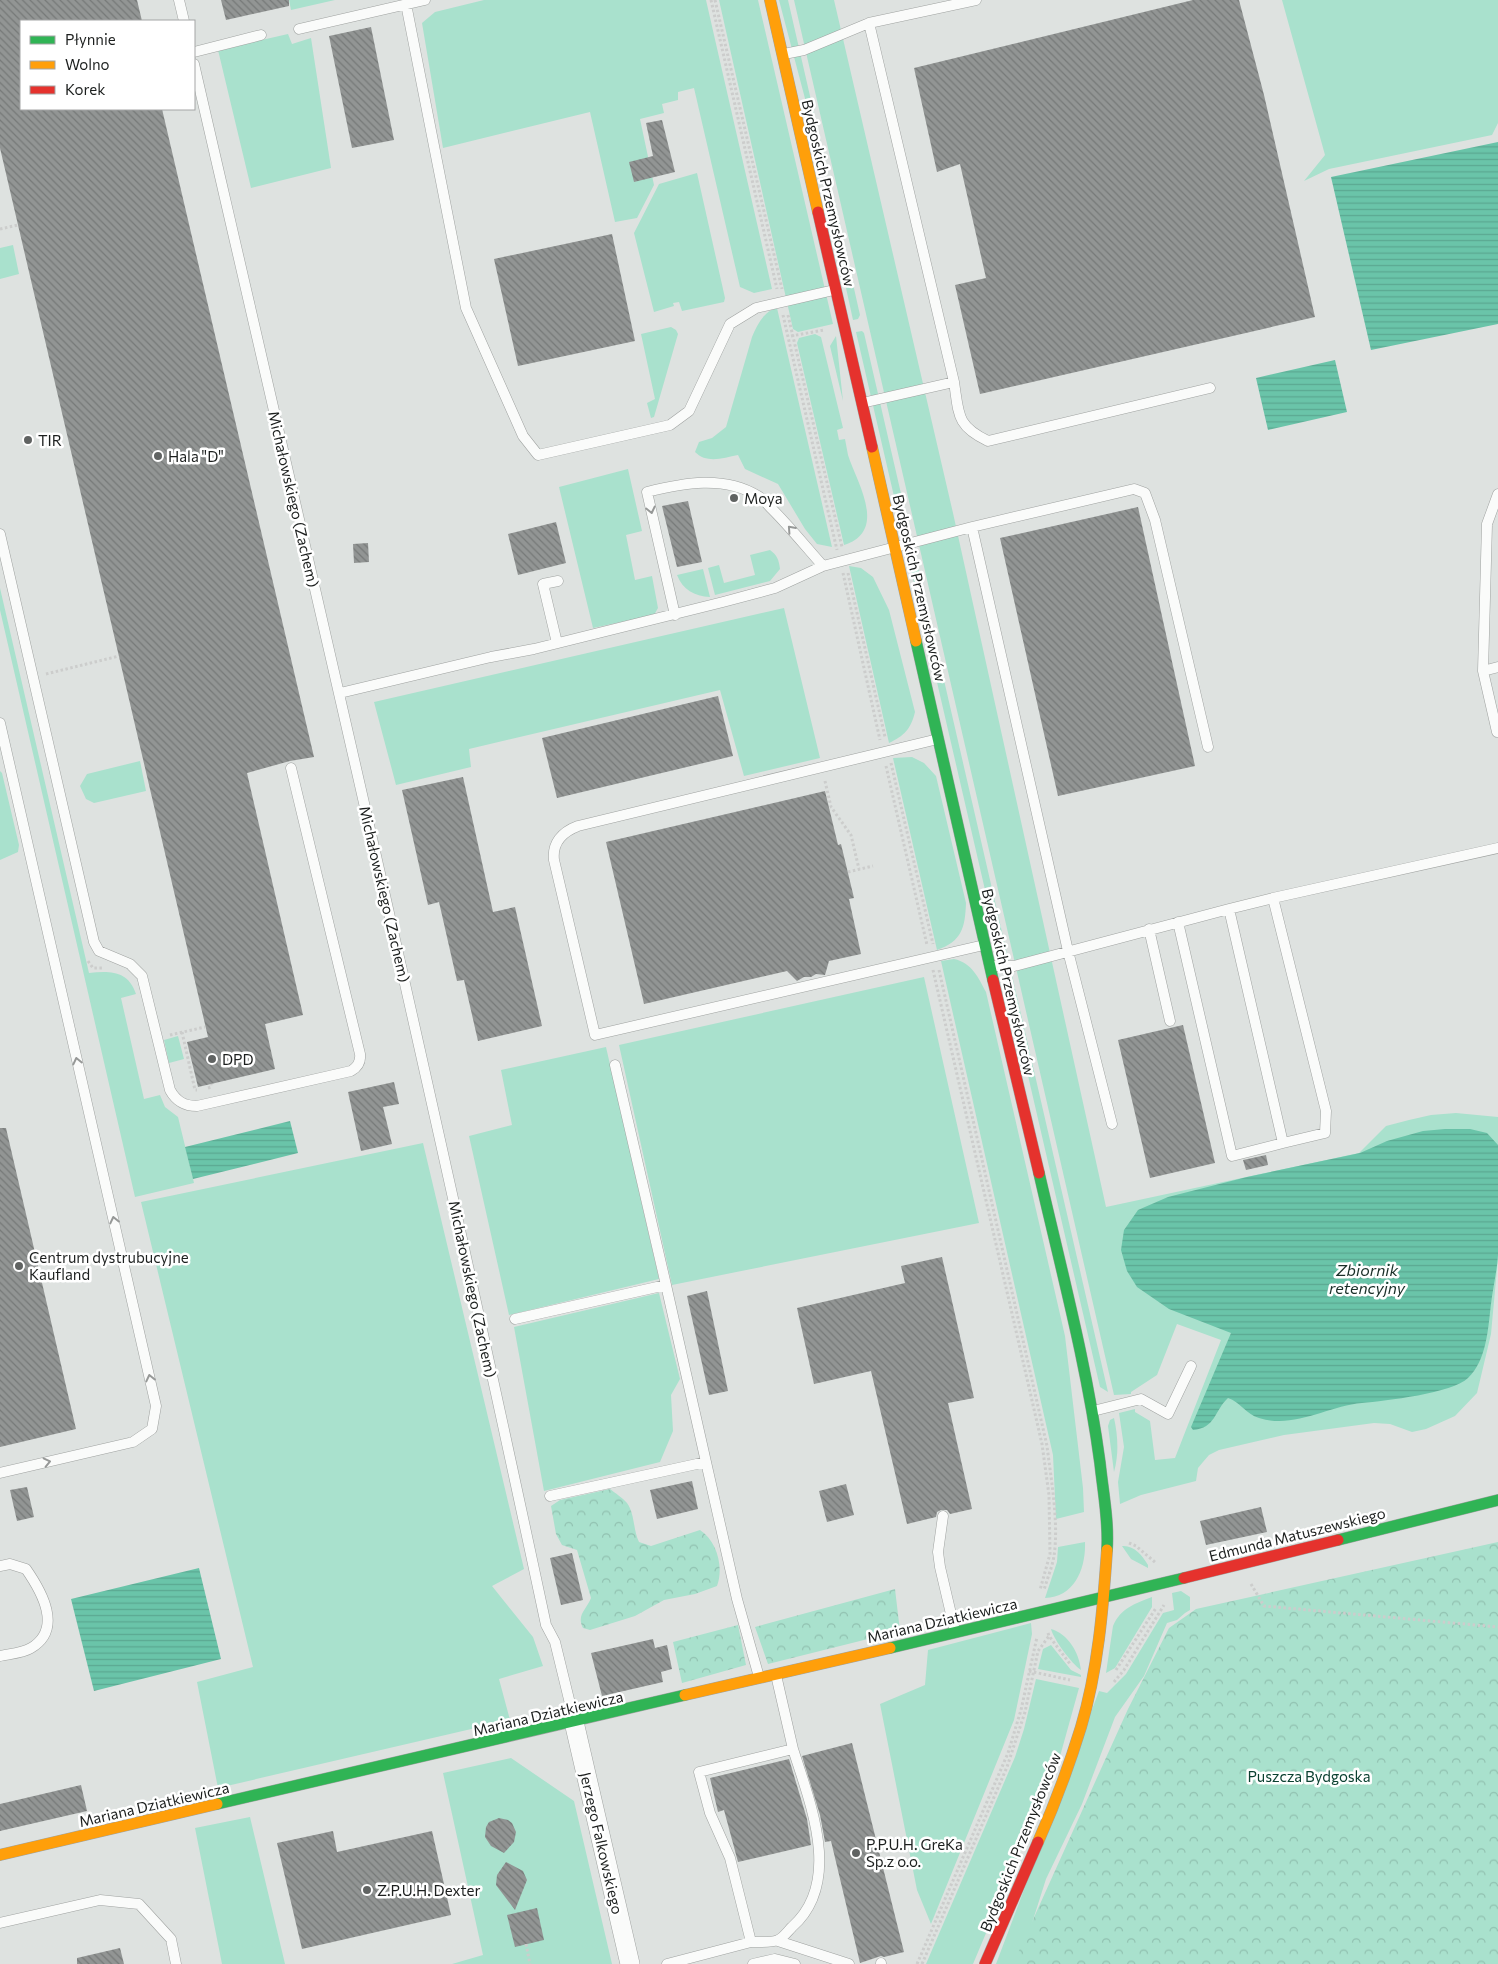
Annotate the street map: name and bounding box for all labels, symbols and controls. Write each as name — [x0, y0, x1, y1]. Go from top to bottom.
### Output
legend — [20, 20, 195, 110]
text: Płynnie — [65, 30, 116, 48]
text: Wolno — [65, 55, 110, 73]
text: Korek — [65, 80, 105, 98]
street label: Bydgoskich Przemysłowców — [799, 98, 859, 288]
street label: Michałowskiego (Zachem) — [265, 409, 323, 589]
place label: TIR — [38, 431, 62, 449]
marker: TIR — [22, 434, 34, 446]
place label: Hala "D" — [168, 447, 224, 465]
marker: Hala "D" — [152, 450, 164, 462]
place label: Moya — [744, 489, 782, 507]
marker: Moya — [728, 492, 740, 504]
street label: Bydgoskich Przemysłowców — [890, 493, 950, 683]
one-way arrow — [645, 505, 656, 514]
one-way arrow — [788, 526, 797, 535]
street label: Michałowskiego (Zachem) — [356, 804, 414, 984]
street label: Bydgoskich Przemysłowców — [979, 887, 1039, 1077]
place label: DPD — [222, 1050, 254, 1068]
marker: DPD — [206, 1053, 218, 1065]
one-way arrow — [72, 1057, 83, 1066]
street label: Michałowskiego (Zachem) — [445, 1199, 501, 1379]
one-way arrow — [109, 1215, 120, 1224]
place label: Centrum dystrubucyjne Kaufland — [29, 1248, 189, 1283]
marker: Centrum dystrubucyjne Kaufland — [13, 1260, 25, 1272]
water label: Zbiornik retencyjny — [1329, 1260, 1406, 1297]
one-way arrow — [145, 1374, 156, 1382]
one-way arrow — [43, 1457, 52, 1468]
street label: Edmunda Matuszewskiego — [1207, 1503, 1387, 1565]
street label: Mariana Dziatkiewicza — [865, 1594, 1019, 1646]
street label: Mariana Dziatkiewicza — [471, 1687, 625, 1739]
street label: Bydgoskich Przemysłowców — [976, 1750, 1064, 1934]
park label: Puszcza Bydgoska — [1247, 1767, 1371, 1785]
street label: Jerzego Falkowskiego — [577, 1770, 627, 1916]
street label: Mariana Dziatkiewicza — [77, 1778, 231, 1830]
place label: P.P.U.H. GreKa Sp.z o.o. — [866, 1835, 963, 1870]
marker: P.P.U.H. GreKa Sp.z o.o. — [850, 1847, 862, 1859]
place label: Z.P.U.H. Dexter — [377, 1881, 480, 1899]
marker: Z.P.U.H. Dexter — [361, 1884, 373, 1896]

